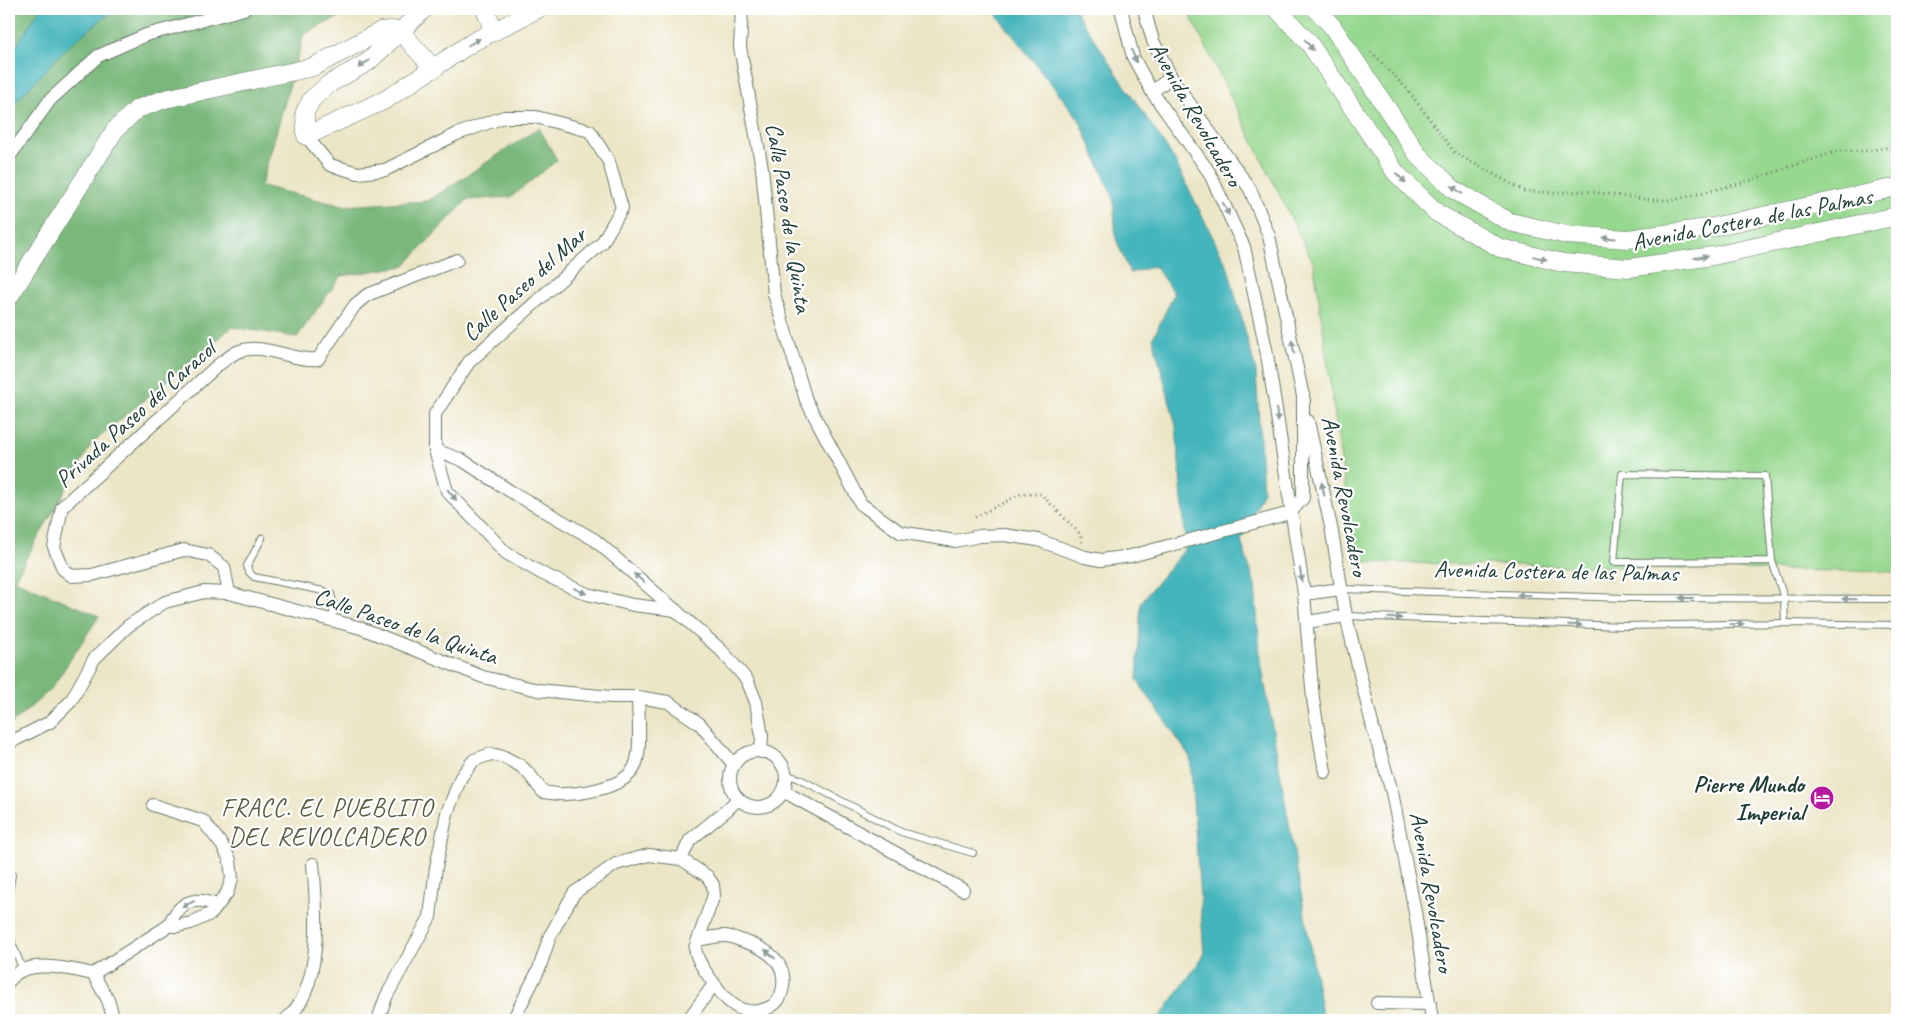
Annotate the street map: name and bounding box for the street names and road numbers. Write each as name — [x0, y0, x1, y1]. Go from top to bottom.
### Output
street label: Avenida Revolcadero — [1142, 36, 1251, 194]
street label: Calle Paseo de la Quinta — [759, 121, 819, 317]
street label: Avenida Costera de las Palmas — [1629, 181, 1876, 257]
street label: Calle Paseo del Mar — [456, 219, 594, 348]
street label: Privada Paseo del Caracol — [49, 331, 224, 494]
street label: Avenida Revolcadero — [1315, 414, 1376, 581]
street label: Avenida Costera de las Palmas — [1434, 554, 1680, 588]
street label: Calle Paseo de la Quinta — [310, 581, 503, 672]
street label: Avenida Revolcadero — [1403, 810, 1461, 977]

